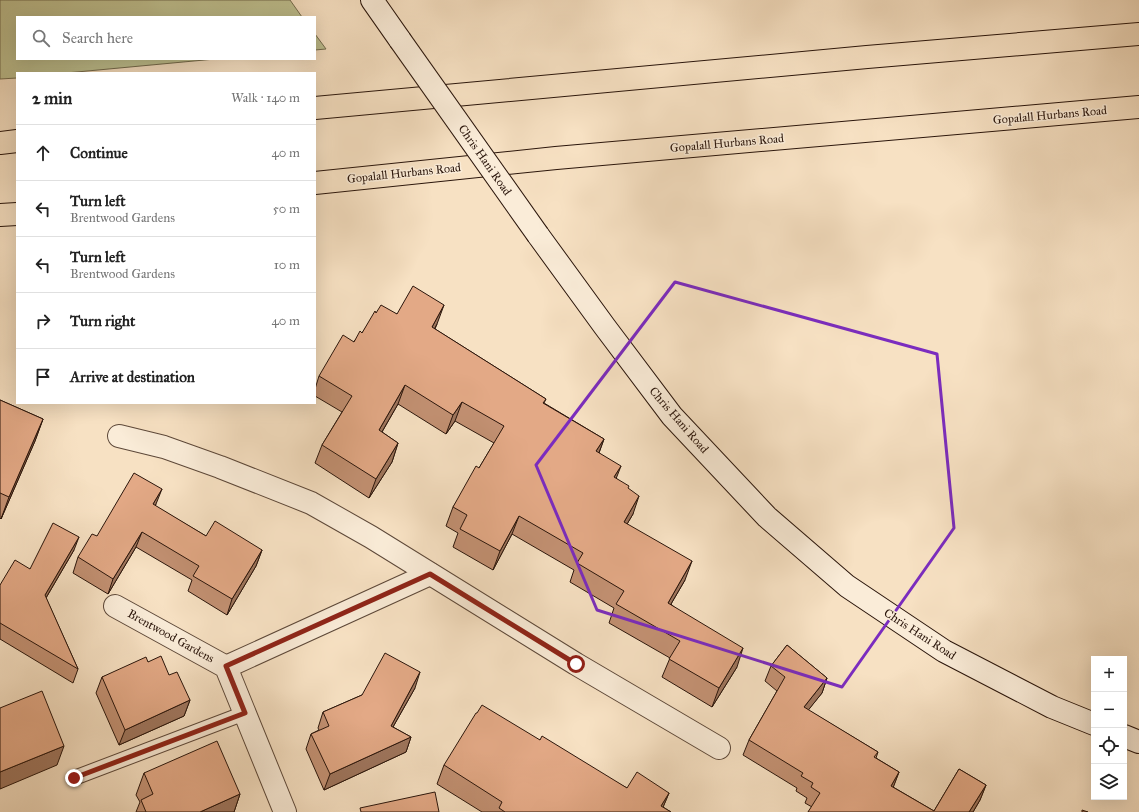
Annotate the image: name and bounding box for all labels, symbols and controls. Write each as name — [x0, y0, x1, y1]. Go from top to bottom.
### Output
search box — [16, 16, 316, 60]
icon: search — [30, 27, 52, 49]
text: Search here — [62, 29, 133, 47]
text: 2 min — [32, 88, 72, 109]
text: Walk · 140 m — [231, 90, 300, 106]
street label: Gopalall Hurbans Road — [992, 103, 1108, 127]
street label: Chris Hani Road — [455, 122, 515, 198]
street label: Gopalall Hurbans Road — [669, 131, 785, 155]
icon: ahead — [32, 142, 54, 164]
text: Continue — [70, 144, 128, 162]
text: 40 m — [271, 145, 300, 161]
street label: Gopalall Hurbans Road — [346, 160, 462, 186]
text: Turn left — [70, 192, 126, 210]
icon: left — [32, 198, 54, 220]
text: 50 m — [273, 201, 300, 217]
text: Brentwood Gardens — [70, 210, 175, 226]
text: Turn left — [70, 248, 126, 266]
icon: left — [32, 254, 54, 276]
text: 10 m — [274, 257, 300, 273]
text: Brentwood Gardens — [70, 266, 175, 282]
icon: right — [32, 310, 54, 332]
text: Turn right — [70, 312, 135, 330]
text: 40 m — [271, 313, 300, 329]
icon: arrive — [32, 366, 54, 388]
text: Arrive at destination — [70, 368, 195, 386]
street label: Chris Hani Road — [646, 384, 712, 456]
street label: Brentwood Gardens — [125, 606, 217, 666]
street label: Chris Hani Road — [881, 606, 959, 662]
route start — [567, 655, 585, 673]
map controls — [1091, 656, 1127, 800]
button: + — [1091, 656, 1127, 692]
button: − — [1091, 692, 1127, 728]
button: locate — [1091, 728, 1127, 764]
button: layers — [1091, 764, 1127, 800]
route end — [65, 769, 83, 787]

